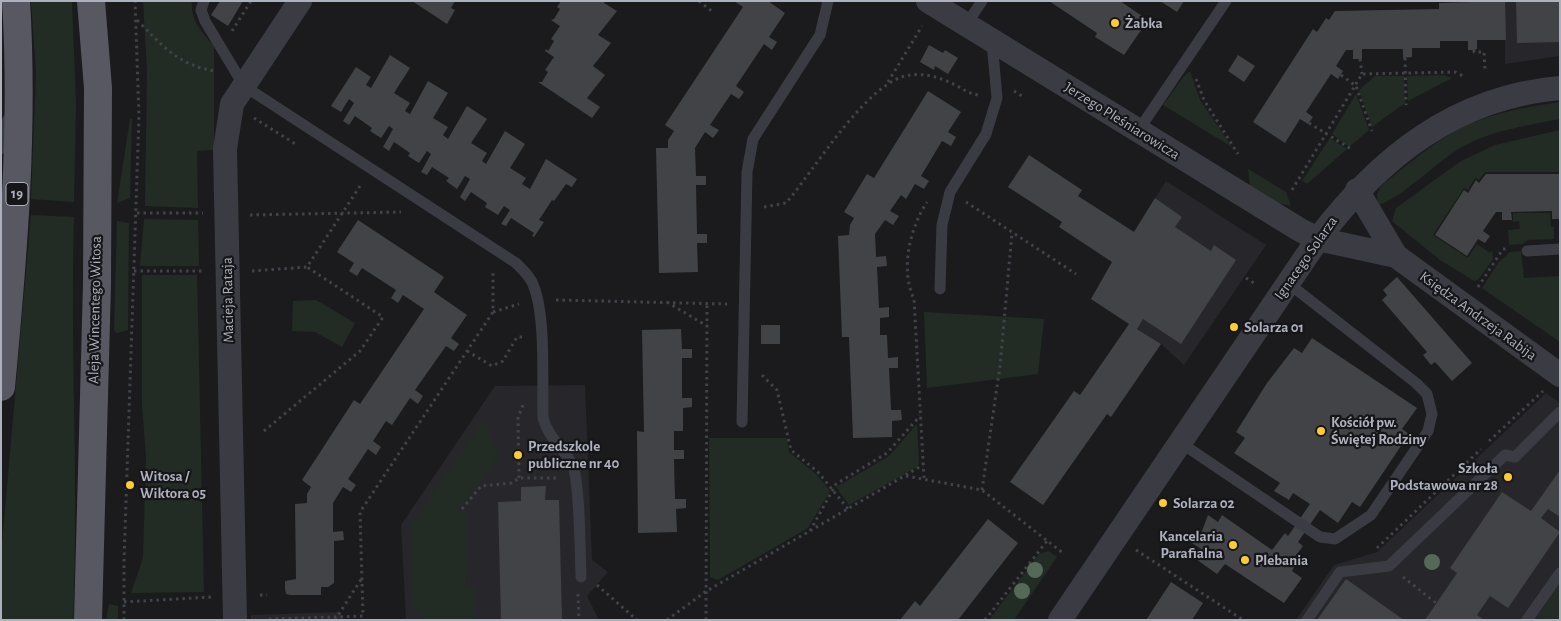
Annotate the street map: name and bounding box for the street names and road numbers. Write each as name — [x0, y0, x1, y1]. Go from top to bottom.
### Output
street label: Jerzego Pleśniarowicza — [1061, 78, 1183, 164]
road number: 19 — [6, 182, 28, 205]
street label: Ignacego Solarza — [1271, 213, 1341, 303]
street label: Aleja Wincentego Witosa — [85, 236, 105, 384]
street label: Macieja Rataja — [218, 257, 238, 343]
street label: Księdza Andrzeja Rabija — [1416, 268, 1540, 364]

